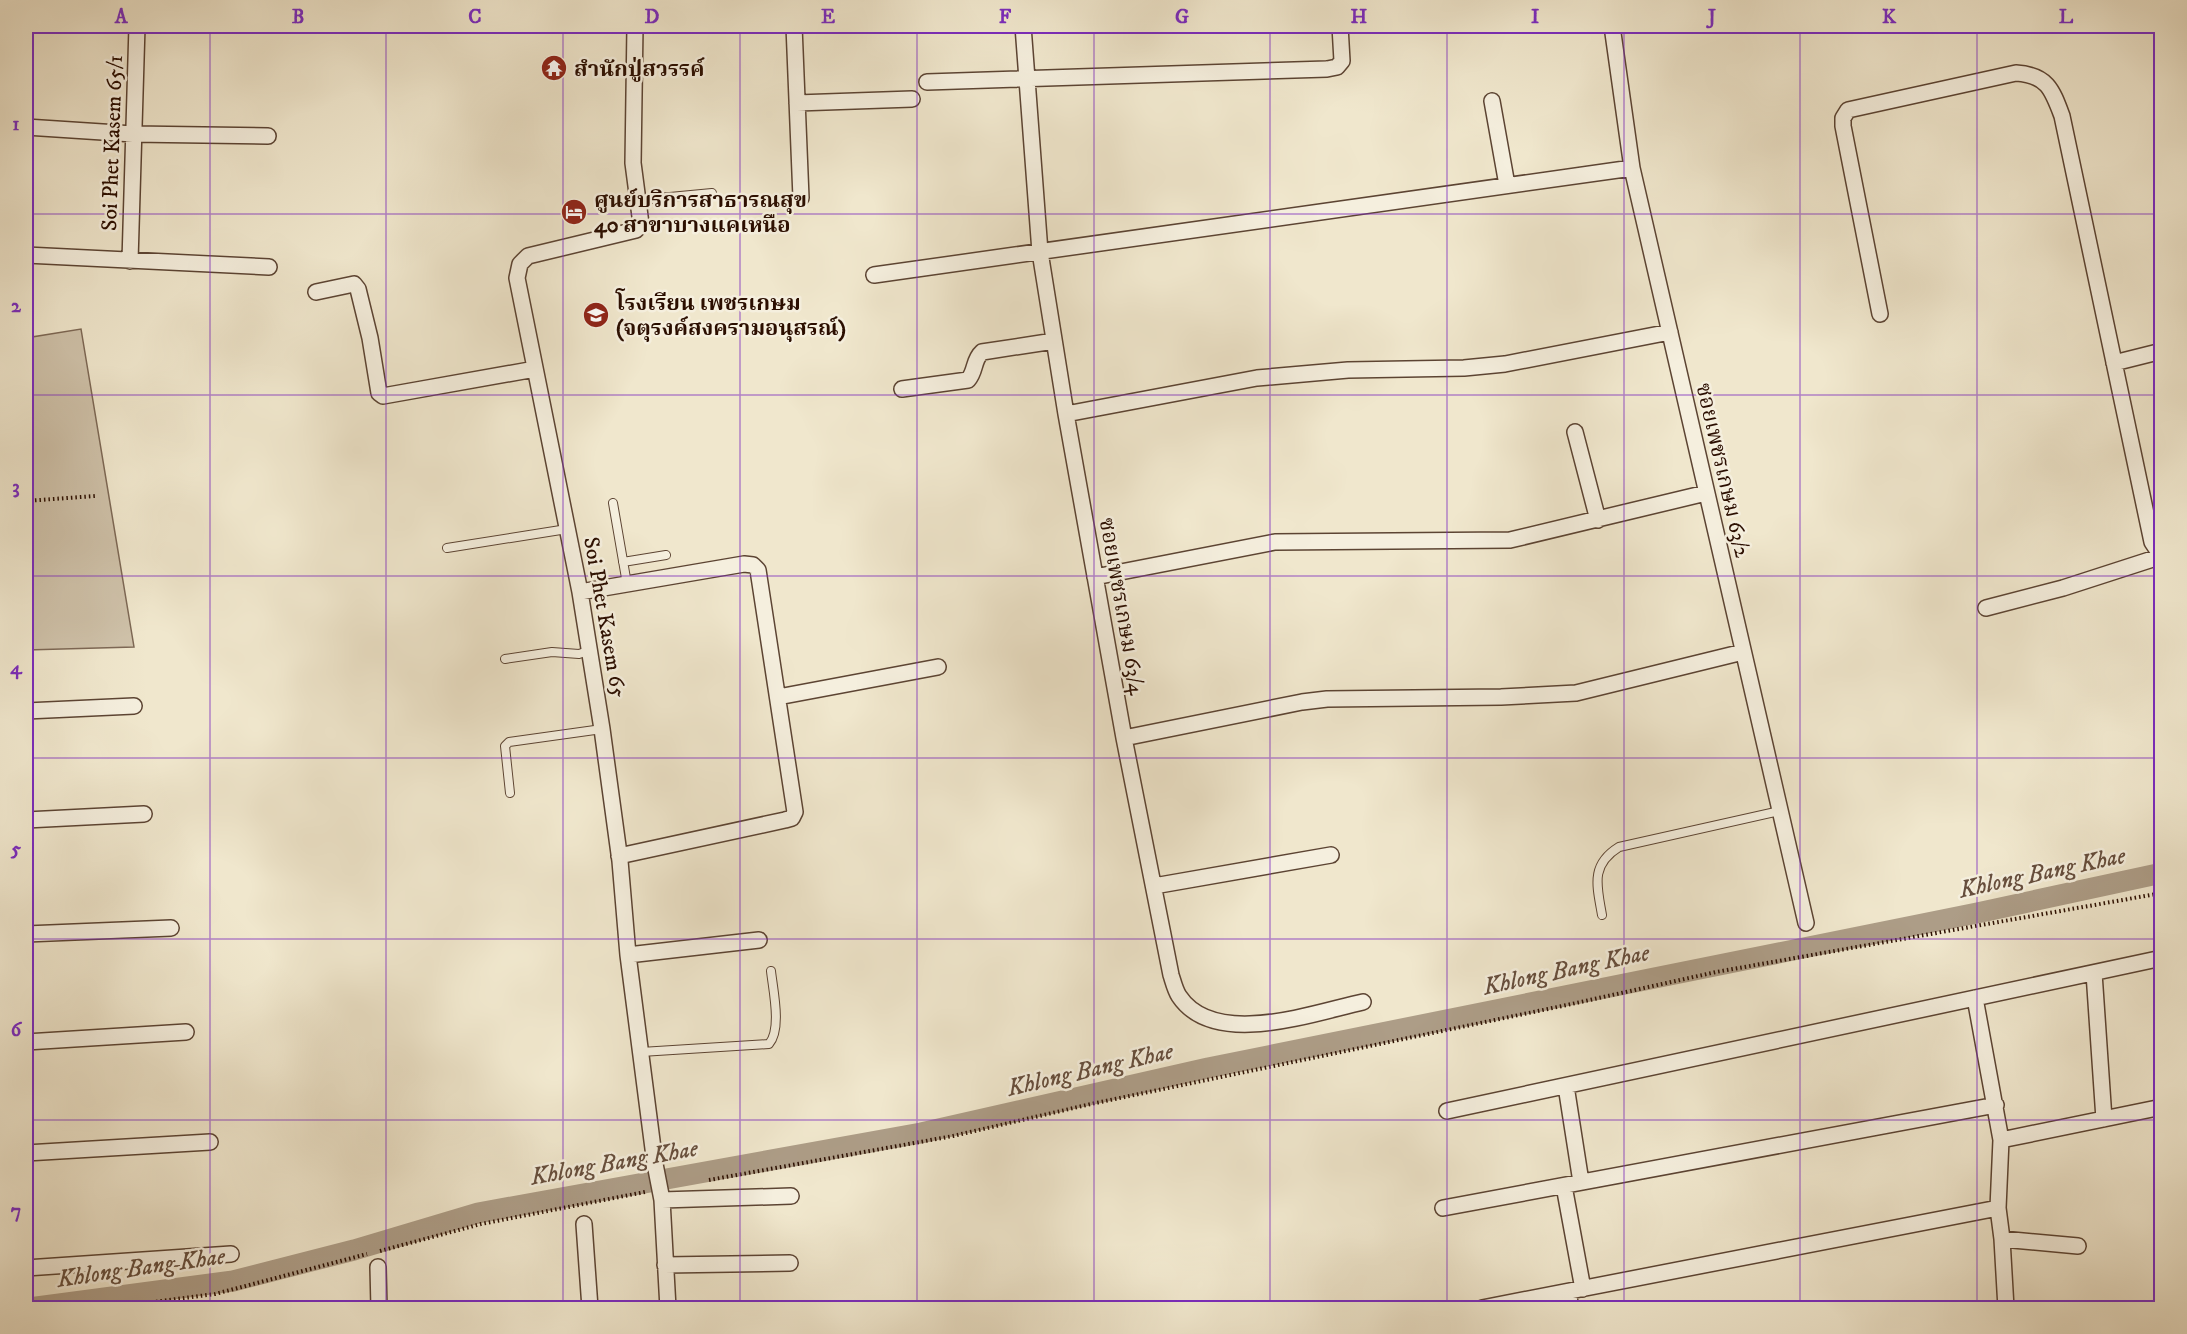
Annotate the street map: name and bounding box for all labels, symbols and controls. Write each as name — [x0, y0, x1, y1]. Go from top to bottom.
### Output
text: A — [114, 5, 129, 30]
text: B — [292, 5, 304, 30]
text: C — [468, 5, 482, 30]
text: D — [645, 5, 660, 30]
text: E — [821, 5, 835, 30]
text: F — [999, 5, 1012, 30]
text: G — [1175, 5, 1189, 30]
text: H — [1351, 5, 1368, 30]
text: I — [1531, 5, 1539, 30]
text: J — [1706, 5, 1716, 30]
text: K — [1882, 5, 1897, 30]
text: L — [2059, 5, 2074, 30]
temple icon: สำนักปู่สวรรค์ — [539, 53, 569, 83]
street label: Soi Phet Kasem 65/1 — [96, 55, 129, 232]
place label: สำนักปู่สวรรค์ — [574, 56, 705, 83]
text: 1 — [12, 112, 20, 137]
place label: ศูนย์บริการสาธารณสุข 40 สาขาบางแคเหนือ — [594, 187, 807, 239]
hotel icon: ศูนย์บริการสาธารณสุข 40 สาขาบางแคเหนือ — [559, 197, 589, 227]
place label: โรงเรียน เพชรเกษม (จตุรงค์สงครามอนุสรณ์) — [615, 288, 846, 342]
text: 2 — [11, 294, 22, 319]
school or university icon: โรงเรียน เพชรเกษม (จตุรงค์สงครามอนุสรณ์) — [581, 300, 611, 330]
street label: ซอยเพชรเกษม 63/2 — [1689, 381, 1756, 560]
text: 3 — [12, 475, 20, 500]
street label: ซอยเพชรเกษม 63/4 — [1093, 516, 1151, 698]
street label: Soi Phet Kasem 65 — [577, 535, 632, 700]
text: 4 — [10, 656, 23, 681]
text: 5 — [10, 837, 21, 862]
water label: Khlong Bang Khae — [1955, 841, 2129, 905]
water label: Khlong Bang Khae — [1479, 938, 1653, 1002]
text: 6 — [11, 1018, 23, 1043]
water label: Khlong Bang Khae — [1003, 1036, 1177, 1104]
water label: Khlong Bang Khae — [527, 1133, 701, 1193]
text: 7 — [11, 1199, 21, 1224]
water label: Khlong Bang Khae — [54, 1241, 228, 1295]

